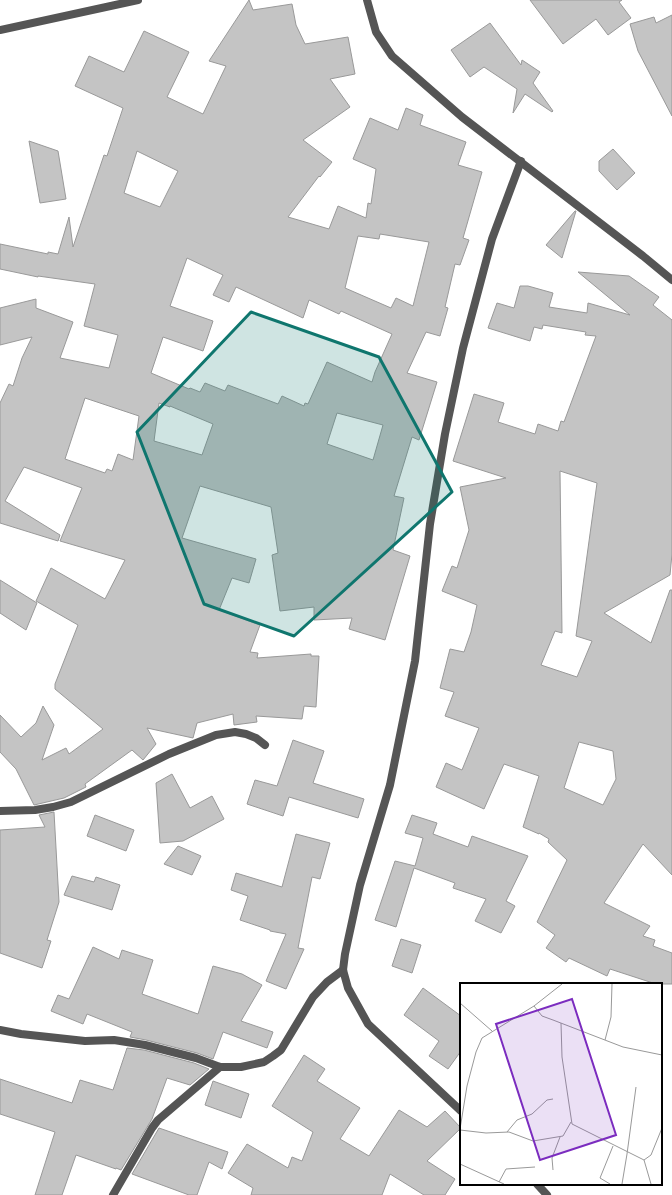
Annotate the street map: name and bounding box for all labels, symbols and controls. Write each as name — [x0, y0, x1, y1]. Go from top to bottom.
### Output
inset map — [460, 983, 662, 1185]

